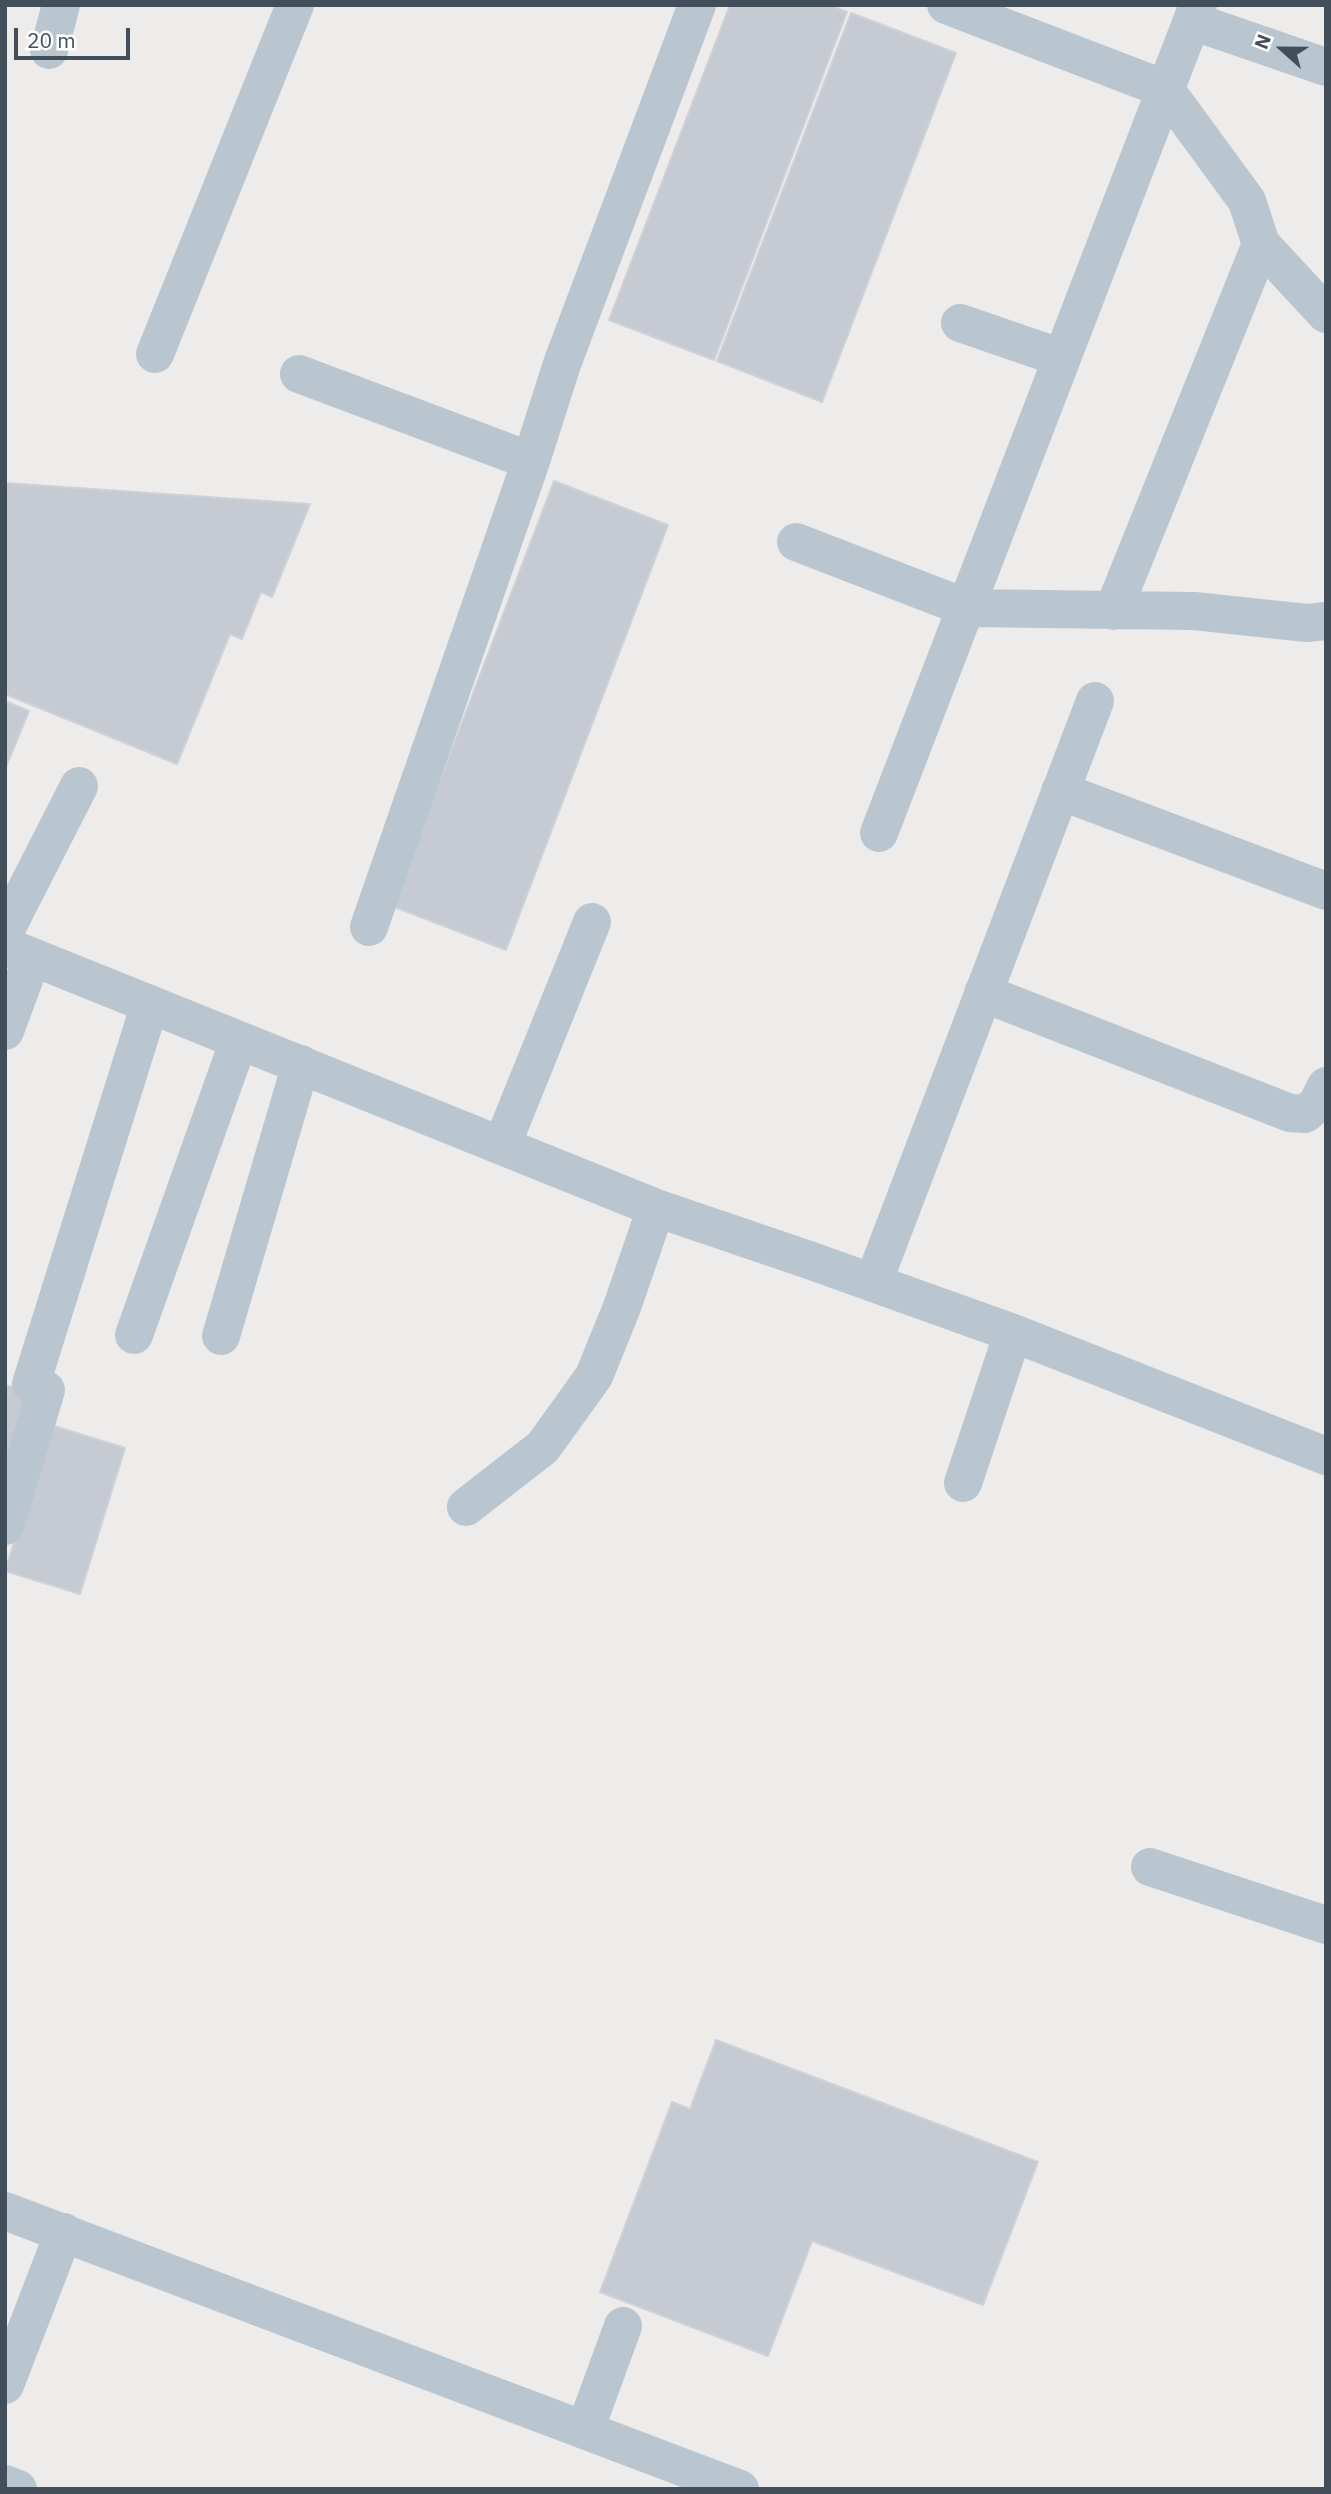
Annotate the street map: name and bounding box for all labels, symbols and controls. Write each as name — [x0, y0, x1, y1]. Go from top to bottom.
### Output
scale bar — [18, 14, 133, 58]
north arrow — [1247, 14, 1317, 84]
text: 20 m — [27, 26, 76, 54]
text: N — [1249, 31, 1276, 52]

